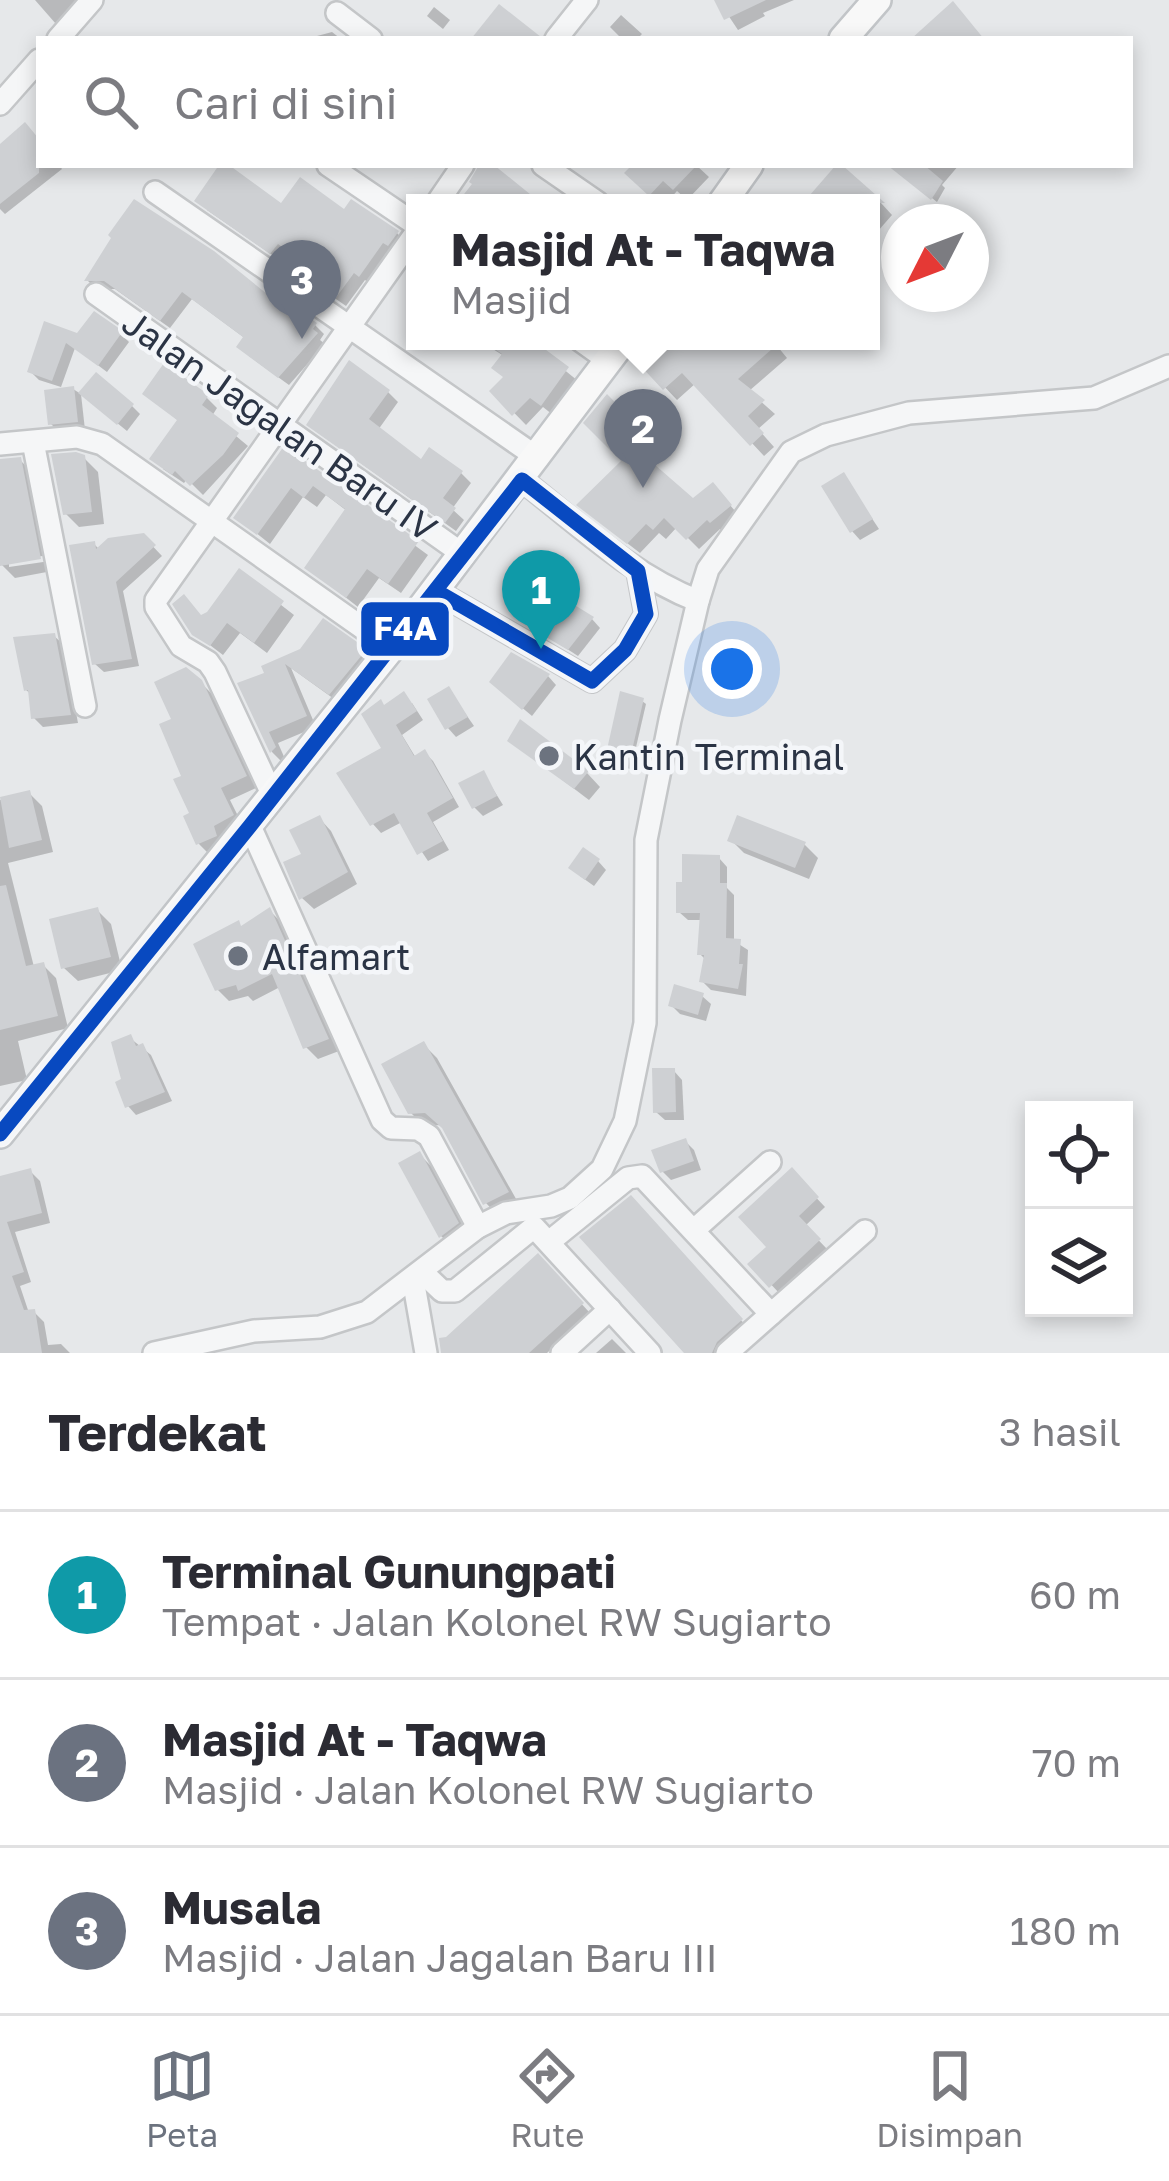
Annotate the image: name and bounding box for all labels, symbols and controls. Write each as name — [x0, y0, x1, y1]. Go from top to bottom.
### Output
search box — [36, 36, 1133, 168]
icon: search — [78, 69, 144, 135]
text: Cari di sini — [174, 75, 398, 129]
popup — [406, 194, 880, 350]
north arrow — [881, 204, 989, 312]
text: Masjid At - Taqwa — [451, 222, 835, 276]
pin: 3 — [263, 240, 341, 339]
text: Masjid — [451, 276, 572, 323]
street label: Jalan Jagalan Baru IV — [115, 300, 445, 550]
pin: 2 — [604, 389, 682, 488]
pin: 1 — [502, 550, 580, 649]
line badge: F4A — [359, 600, 451, 658]
text: F4A — [373, 608, 437, 647]
your location — [702, 639, 762, 699]
place label: Kantin Terminal — [573, 735, 844, 778]
marker: Kantin Terminal — [536, 743, 562, 769]
place label: Alfamart — [262, 935, 410, 978]
marker: Alfamart — [225, 943, 251, 969]
map controls — [1025, 1101, 1133, 1317]
button: locate — [1025, 1101, 1133, 1209]
button: layers — [1025, 1209, 1133, 1317]
text: Terdekat — [48, 1401, 267, 1462]
text: 3 hasil — [999, 1408, 1121, 1455]
text: Terminal Gunungpati — [162, 1544, 616, 1598]
text: 1 — [77, 1571, 97, 1618]
text: 60 m — [1029, 1571, 1121, 1618]
text: Tempat · Jalan Kolonel RW Sugiarto — [162, 1598, 832, 1645]
text: Masjid At - Taqwa — [162, 1712, 547, 1766]
text: 2 — [75, 1739, 99, 1786]
text: 70 m — [1032, 1739, 1121, 1786]
text: Masjid · Jalan Kolonel RW Sugiarto — [162, 1766, 814, 1813]
text: Musala — [162, 1880, 321, 1934]
text: 3 — [75, 1907, 99, 1954]
text: 180 m — [1010, 1907, 1121, 1954]
text: Masjid · Jalan Jagalan Baru III — [162, 1934, 718, 1981]
tab: Peta — [146, 2043, 218, 2154]
tab: Rute — [510, 2043, 584, 2154]
tab: Disimpan — [876, 2043, 1023, 2154]

